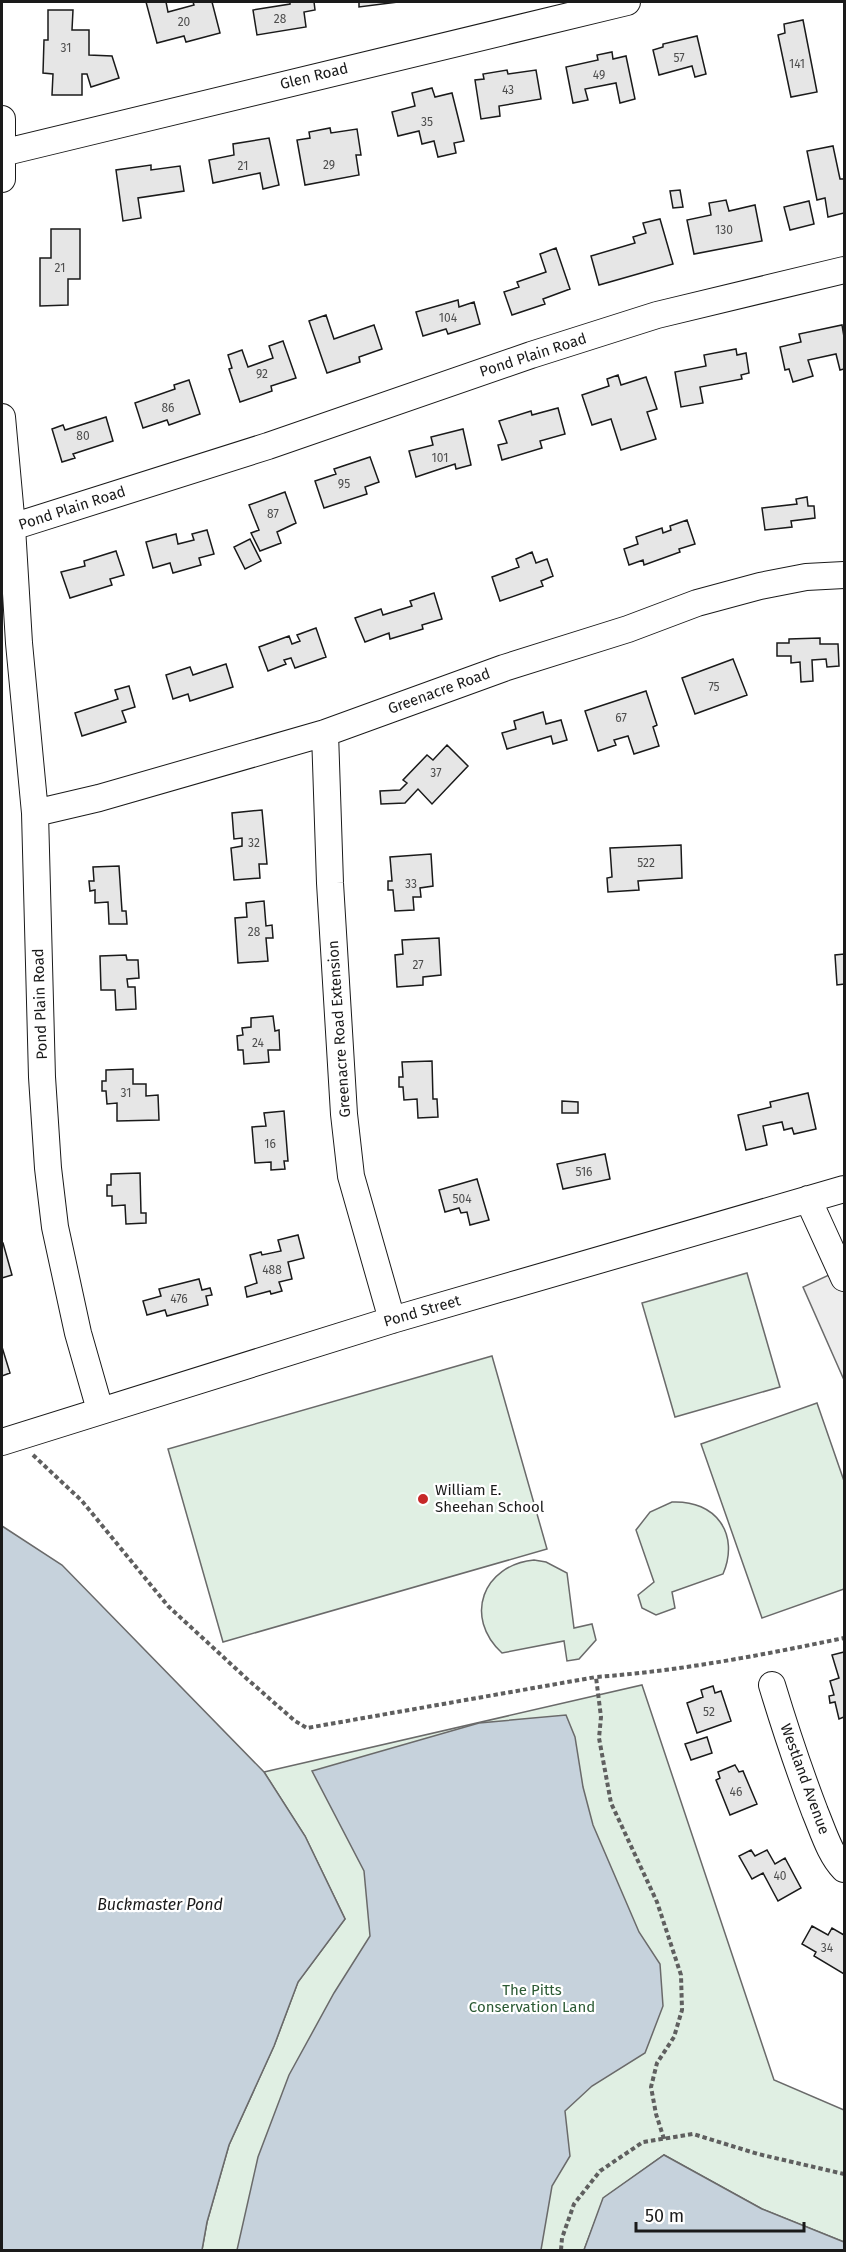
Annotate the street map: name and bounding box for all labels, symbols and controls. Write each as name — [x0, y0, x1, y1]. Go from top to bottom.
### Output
house number: 28 — [274, 12, 287, 26]
house number: 20 — [178, 15, 191, 29]
house number: 31 — [61, 41, 71, 55]
house number: 57 — [673, 51, 685, 65]
house number: 141 — [789, 57, 805, 71]
street label: Glen Road — [278, 59, 350, 93]
house number: 49 — [593, 68, 605, 82]
house number: 43 — [502, 83, 514, 97]
house number: 35 — [421, 115, 433, 129]
house number: 29 — [323, 158, 335, 172]
house number: 21 — [238, 159, 248, 173]
house number: 130 — [715, 223, 733, 237]
house number: 21 — [55, 261, 65, 275]
house number: 104 — [439, 311, 458, 325]
street label: Pond Plain Road — [477, 329, 589, 381]
house number: 92 — [256, 367, 268, 381]
house number: 86 — [161, 401, 175, 415]
house number: 80 — [76, 429, 90, 443]
house number: 101 — [432, 451, 448, 465]
house number: 95 — [338, 477, 350, 491]
street label: Pond Plain Road — [16, 482, 128, 534]
house number: 87 — [267, 507, 279, 521]
street label: Greenacre Road — [385, 664, 493, 718]
house number: 75 — [708, 680, 720, 694]
house number: 67 — [615, 711, 627, 725]
house number: 37 — [430, 766, 442, 780]
house number: 32 — [248, 836, 260, 850]
house number: 522 — [637, 856, 655, 870]
house number: 33 — [405, 877, 417, 891]
house number: 28 — [248, 925, 261, 939]
street label: Greenacre Road Extension — [324, 940, 354, 1118]
street label: Pond Plain Road — [29, 948, 51, 1060]
house number: 27 — [412, 958, 424, 972]
house number: 24 — [252, 1036, 265, 1050]
house number: 31 — [121, 1086, 131, 1100]
house number: 16 — [264, 1137, 276, 1151]
house number: 516 — [576, 1165, 593, 1179]
house number: 504 — [452, 1192, 472, 1206]
house number: 488 — [262, 1263, 282, 1277]
street label: Pond Street — [381, 1291, 463, 1331]
house number: 476 — [170, 1292, 188, 1306]
place label: William E. Sheehan School — [435, 1481, 545, 1516]
marker: William E. Sheehan School — [416, 1492, 430, 1506]
house number: 52 — [703, 1705, 715, 1719]
street label: Westland Avenue — [777, 1721, 833, 1837]
house number: 46 — [730, 1785, 742, 1799]
house number: 40 — [773, 1869, 787, 1883]
water label: Buckmaster Pond — [97, 1895, 223, 1914]
house number: 34 — [821, 1941, 834, 1955]
park label: The Pitts Conservation Land — [469, 1981, 595, 2016]
scale bar — [636, 2195, 804, 2233]
text: 50 m — [645, 2205, 684, 2227]

